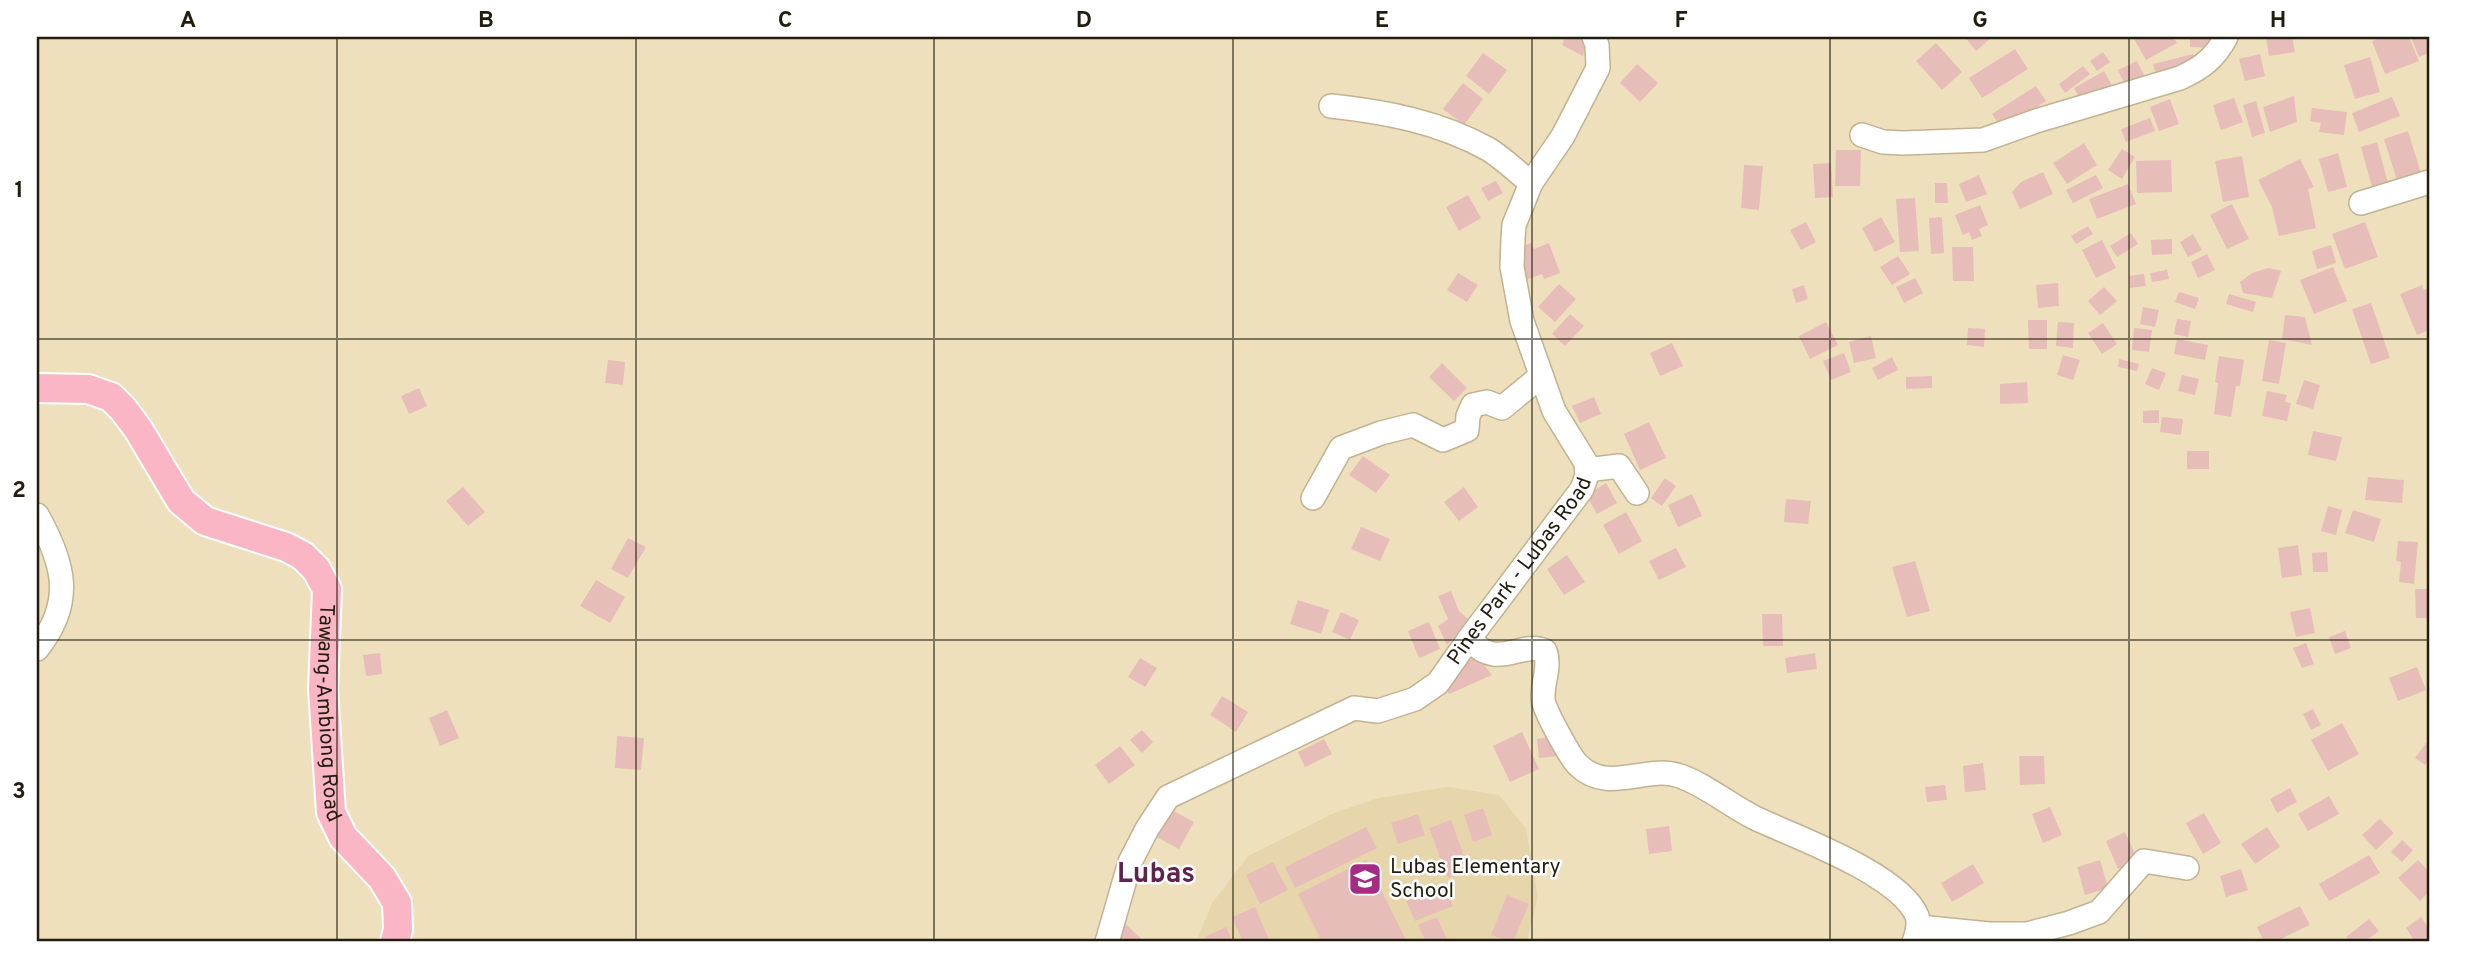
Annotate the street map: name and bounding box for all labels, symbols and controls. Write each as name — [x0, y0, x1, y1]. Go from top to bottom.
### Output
text: A — [180, 7, 196, 36]
text: B — [478, 7, 494, 36]
text: C — [778, 7, 792, 36]
text: D — [1076, 7, 1092, 36]
text: E — [1375, 7, 1389, 36]
text: F — [1674, 7, 1688, 36]
text: G — [1972, 7, 1988, 36]
text: H — [2270, 7, 2286, 36]
text: 1 — [14, 177, 24, 206]
street label: Pines Park - Lubas Road — [1441, 473, 1599, 670]
text: 2 — [12, 477, 26, 506]
street label: Tawang-Ambiong Road — [309, 603, 347, 827]
text: 3 — [12, 778, 26, 807]
place label: Lubas Elementary School — [1390, 854, 1561, 905]
district label: Lubas — [1117, 857, 1195, 893]
school or university icon: Lubas Elementary School — [1346, 860, 1384, 898]

